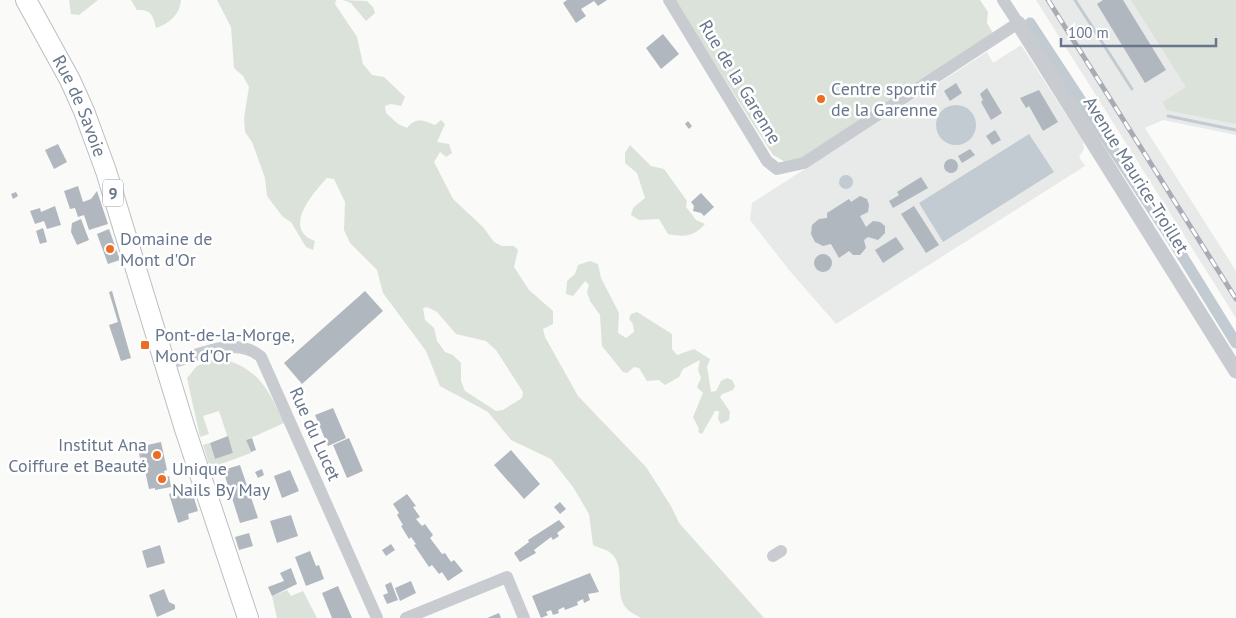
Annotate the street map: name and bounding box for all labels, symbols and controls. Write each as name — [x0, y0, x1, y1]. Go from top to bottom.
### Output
street label: Rue de la Garenne — [694, 15, 787, 148]
scale bar — [1061, 15, 1216, 47]
text: 100 m — [1068, 23, 1109, 42]
street label: Rue de Savoie — [48, 51, 112, 160]
place label: Centre sportif de la Garenne — [831, 77, 938, 121]
street label: Avenue Maurice-Troillet — [1079, 92, 1194, 258]
marker: Centre sportif de la Garenne — [815, 93, 827, 105]
road number: 9 — [103, 180, 123, 207]
place label: Domaine de Mont d'Or — [120, 227, 212, 271]
marker: Domaine de Mont d'Or — [104, 243, 116, 255]
place label: Pont-de-la-Morge, Mont d'Or — [155, 323, 295, 367]
marker: Pont-de-la-Morge, Mont d'Or — [139, 339, 151, 351]
street label: Rue du Lucet — [285, 383, 346, 484]
place label: Institut Ana Coiffure et Beauté — [8, 433, 147, 477]
marker: Institut Ana Coiffure et Beauté — [151, 449, 163, 461]
place label: Unique Nails By May — [172, 457, 271, 501]
marker: Unique Nails By May — [156, 473, 168, 485]

